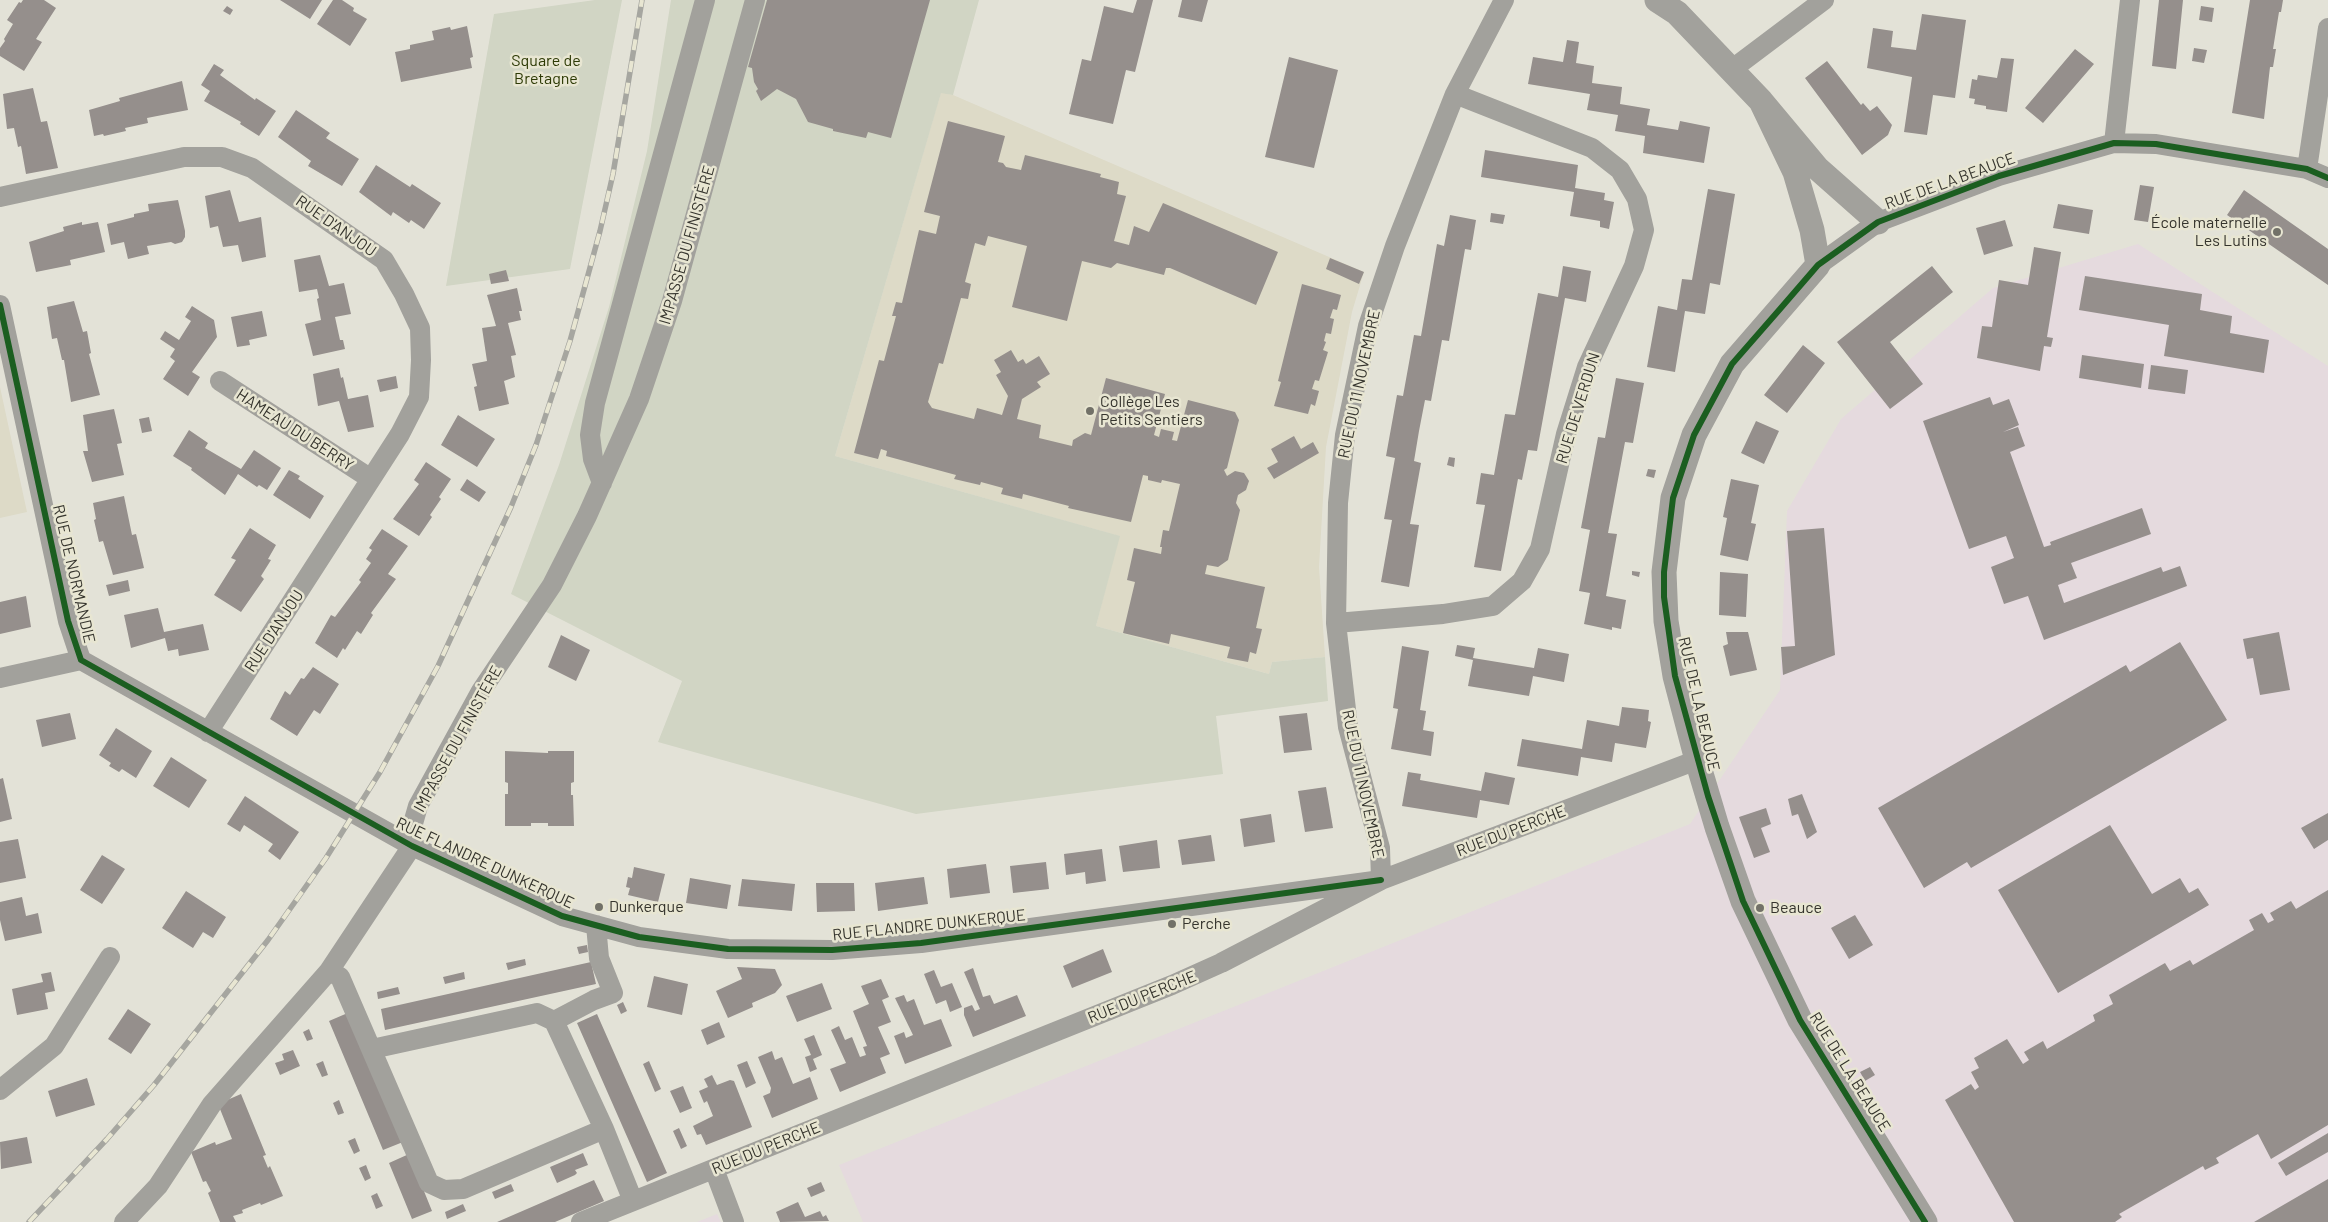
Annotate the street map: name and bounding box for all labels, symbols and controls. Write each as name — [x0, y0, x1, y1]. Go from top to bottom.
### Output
park label: Square de Bretagne — [511, 51, 581, 89]
street label: RUE DE LA BEAUCE — [1882, 148, 2018, 214]
street label: IMPASSE DU FINISTÈRE — [655, 163, 719, 327]
street label: RUE D'ANJOU — [292, 191, 380, 261]
place label: École maternelle Les Lutins — [2151, 213, 2267, 251]
marker: École maternelle Les Lutins — [2271, 226, 2283, 238]
street label: RUE DU 11 NOVEMBRE — [1334, 308, 1384, 460]
street label: RUE DE VERDUN — [1552, 350, 1604, 466]
street label: HAMEAU DU BERRY — [233, 385, 357, 475]
place label: Collège Les Petits Sentiers — [1100, 392, 1203, 430]
marker: Collège Les Petits Sentiers — [1084, 405, 1096, 417]
street label: RUE DE NORMANDIE — [49, 503, 99, 645]
street label: RUE D'ANJOU — [240, 586, 308, 676]
street label: RUE DE LA BEAUCE — [1674, 635, 1724, 773]
street label: IMPASSE DU FINISTÈRE — [410, 662, 506, 816]
street label: RUE DU 11 NOVEMBRE — [1338, 708, 1388, 860]
street label: RUE DU PERCHE — [1454, 801, 1568, 861]
street label: RUE FLANDRE DUNKERQUE — [393, 813, 577, 913]
place label: Dunkerque — [609, 897, 684, 917]
place label: Beauce — [1770, 898, 1822, 918]
marker: Dunkerque — [593, 901, 605, 913]
marker: Beauce — [1754, 902, 1766, 914]
street label: RUE FLANDRE DUNKERQUE — [831, 905, 1027, 945]
place label: Perche — [1182, 914, 1231, 934]
marker: Perche — [1166, 918, 1178, 930]
street label: RUE DU PERCHE — [1085, 967, 1199, 1027]
street label: RUE DE LA BEAUCE — [1805, 1009, 1895, 1135]
street label: RUE DU PERCHE — [709, 1118, 823, 1178]

